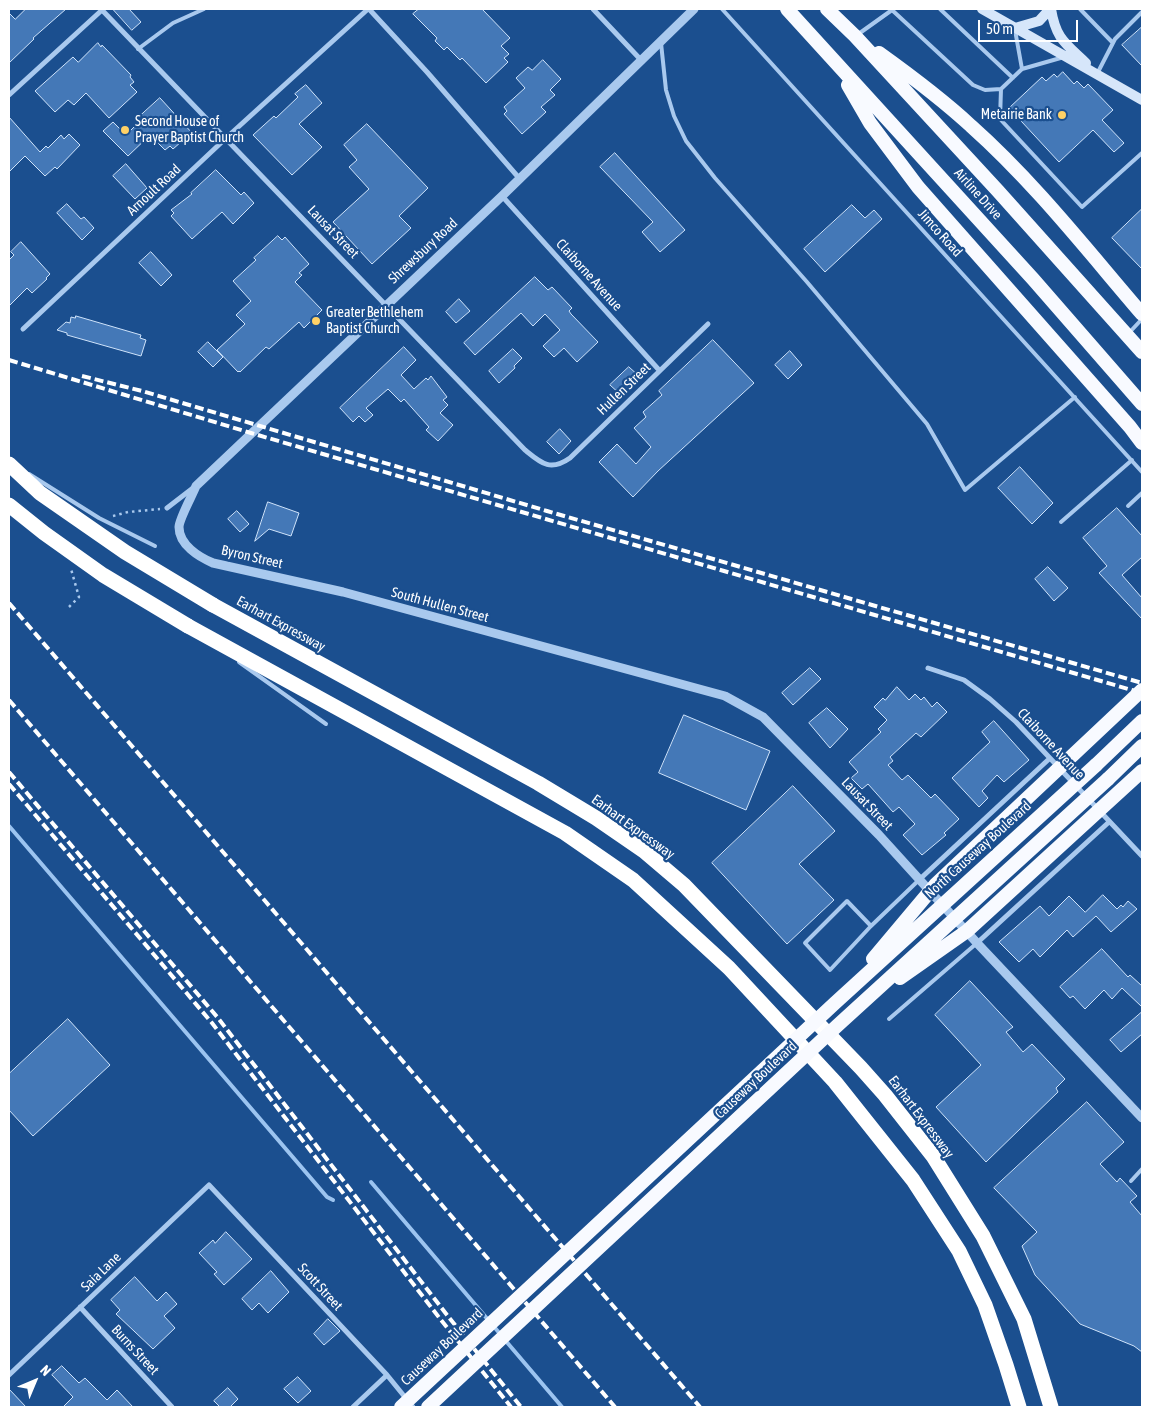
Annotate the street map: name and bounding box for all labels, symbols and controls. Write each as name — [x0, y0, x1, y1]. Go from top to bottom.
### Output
scale bar — [981, 10, 1081, 42]
text: 50 m — [986, 20, 1013, 37]
place label: Metairie Bank — [981, 107, 1052, 123]
marker: Metairie Bank — [1056, 109, 1068, 121]
place label: Second House of Prayer Baptist Church — [135, 114, 244, 146]
marker: Second House of Prayer Baptist Church — [119, 124, 131, 136]
street label: Arnoult Road — [124, 161, 184, 219]
street label: Airline Drive — [951, 165, 1005, 223]
street label: Lausat Street — [304, 202, 362, 262]
street label: Jimco Road — [914, 206, 966, 260]
street label: Shrewsbury Road — [385, 215, 461, 287]
street label: Claiborne Avenue — [552, 236, 626, 314]
place label: Greater Bethlehem Baptist Church — [326, 305, 424, 338]
marker: Greater Bethlehem Baptist Church — [310, 315, 322, 327]
street label: Hullen Street — [594, 359, 654, 419]
street label: Byron Street — [220, 542, 284, 572]
street label: South Hullen Street — [390, 584, 490, 626]
street label: Earhart Expressway — [234, 593, 328, 655]
street label: Claiborne Avenue — [1014, 705, 1088, 783]
street label: Lausat Street — [838, 774, 896, 834]
street label: Earhart Expressway — [588, 791, 678, 863]
street label: North Causeway Boulevard — [921, 798, 1035, 902]
street label: Causeway Boulevard — [712, 1038, 800, 1122]
street label: Earhart Expressway — [885, 1072, 957, 1162]
street label: Saia Lane — [78, 1249, 124, 1295]
street label: Scott Street — [294, 1260, 346, 1314]
street label: Causeway Boulevard — [398, 1305, 486, 1389]
street label: Burns Street — [108, 1322, 162, 1378]
north arrow — [10, 1356, 60, 1406]
text: N — [37, 1362, 54, 1379]

